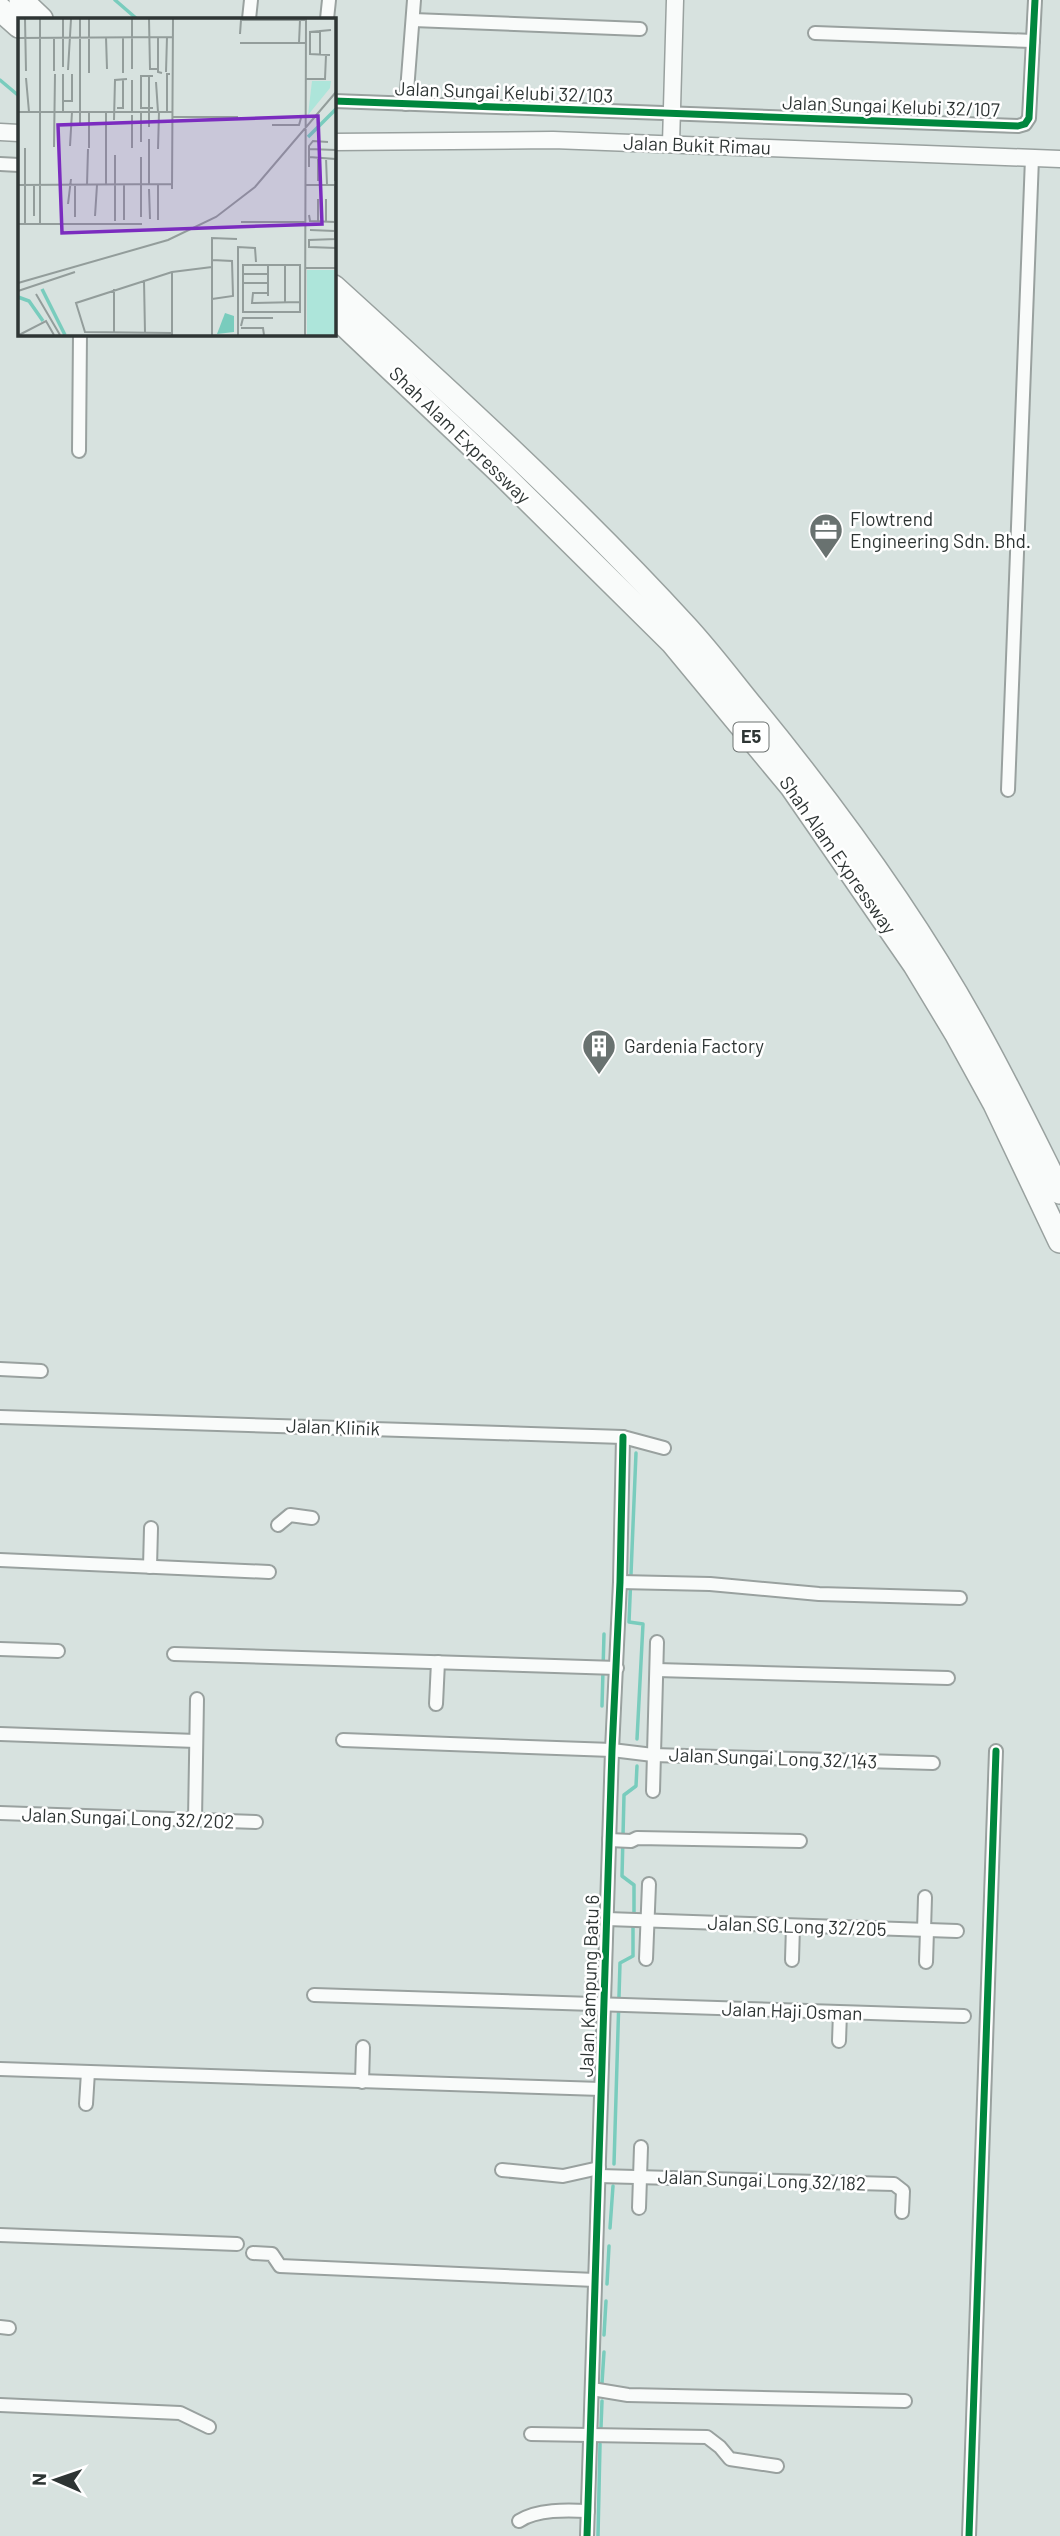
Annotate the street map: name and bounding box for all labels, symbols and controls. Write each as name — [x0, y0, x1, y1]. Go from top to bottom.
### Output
inset map — [18, 18, 336, 336]
street label: Jalan Sungai Kelubi 32/103 — [394, 76, 614, 107]
street label: Jalan Sungai Kelubi 32/107 — [782, 90, 1000, 121]
street label: Jalan Bukit Rimau — [623, 130, 771, 159]
street label: Shah Alam Expressway — [385, 361, 536, 508]
place label: Flowtrend Engineering Sdn. Bhd. — [850, 507, 1031, 552]
office icon: Flowtrend Engineering Sdn. Bhd. — [807, 511, 845, 560]
road number: E5 — [734, 722, 768, 752]
street label: Shah Alam Expressway — [775, 771, 902, 938]
building icon: Gardenia Factory — [580, 1027, 618, 1076]
place label: Gardenia Factory — [624, 1034, 764, 1057]
street label: Jalan Klinik — [286, 1413, 381, 1440]
street label: Jalan Sungai Long 32/143 — [668, 1742, 878, 1773]
street label: Jalan Sungai Long 32/202 — [21, 1802, 235, 1833]
street label: Jalan Kampung Batu 6 — [574, 1894, 603, 2078]
street label: Jalan SG Long 32/205 — [707, 1911, 887, 1940]
street label: Jalan Haji Osman — [721, 1997, 863, 2024]
street label: Jalan Sungai Long 32/182 — [657, 2164, 867, 2195]
north arrow — [21, 2445, 91, 2515]
text: N — [27, 2473, 50, 2486]

